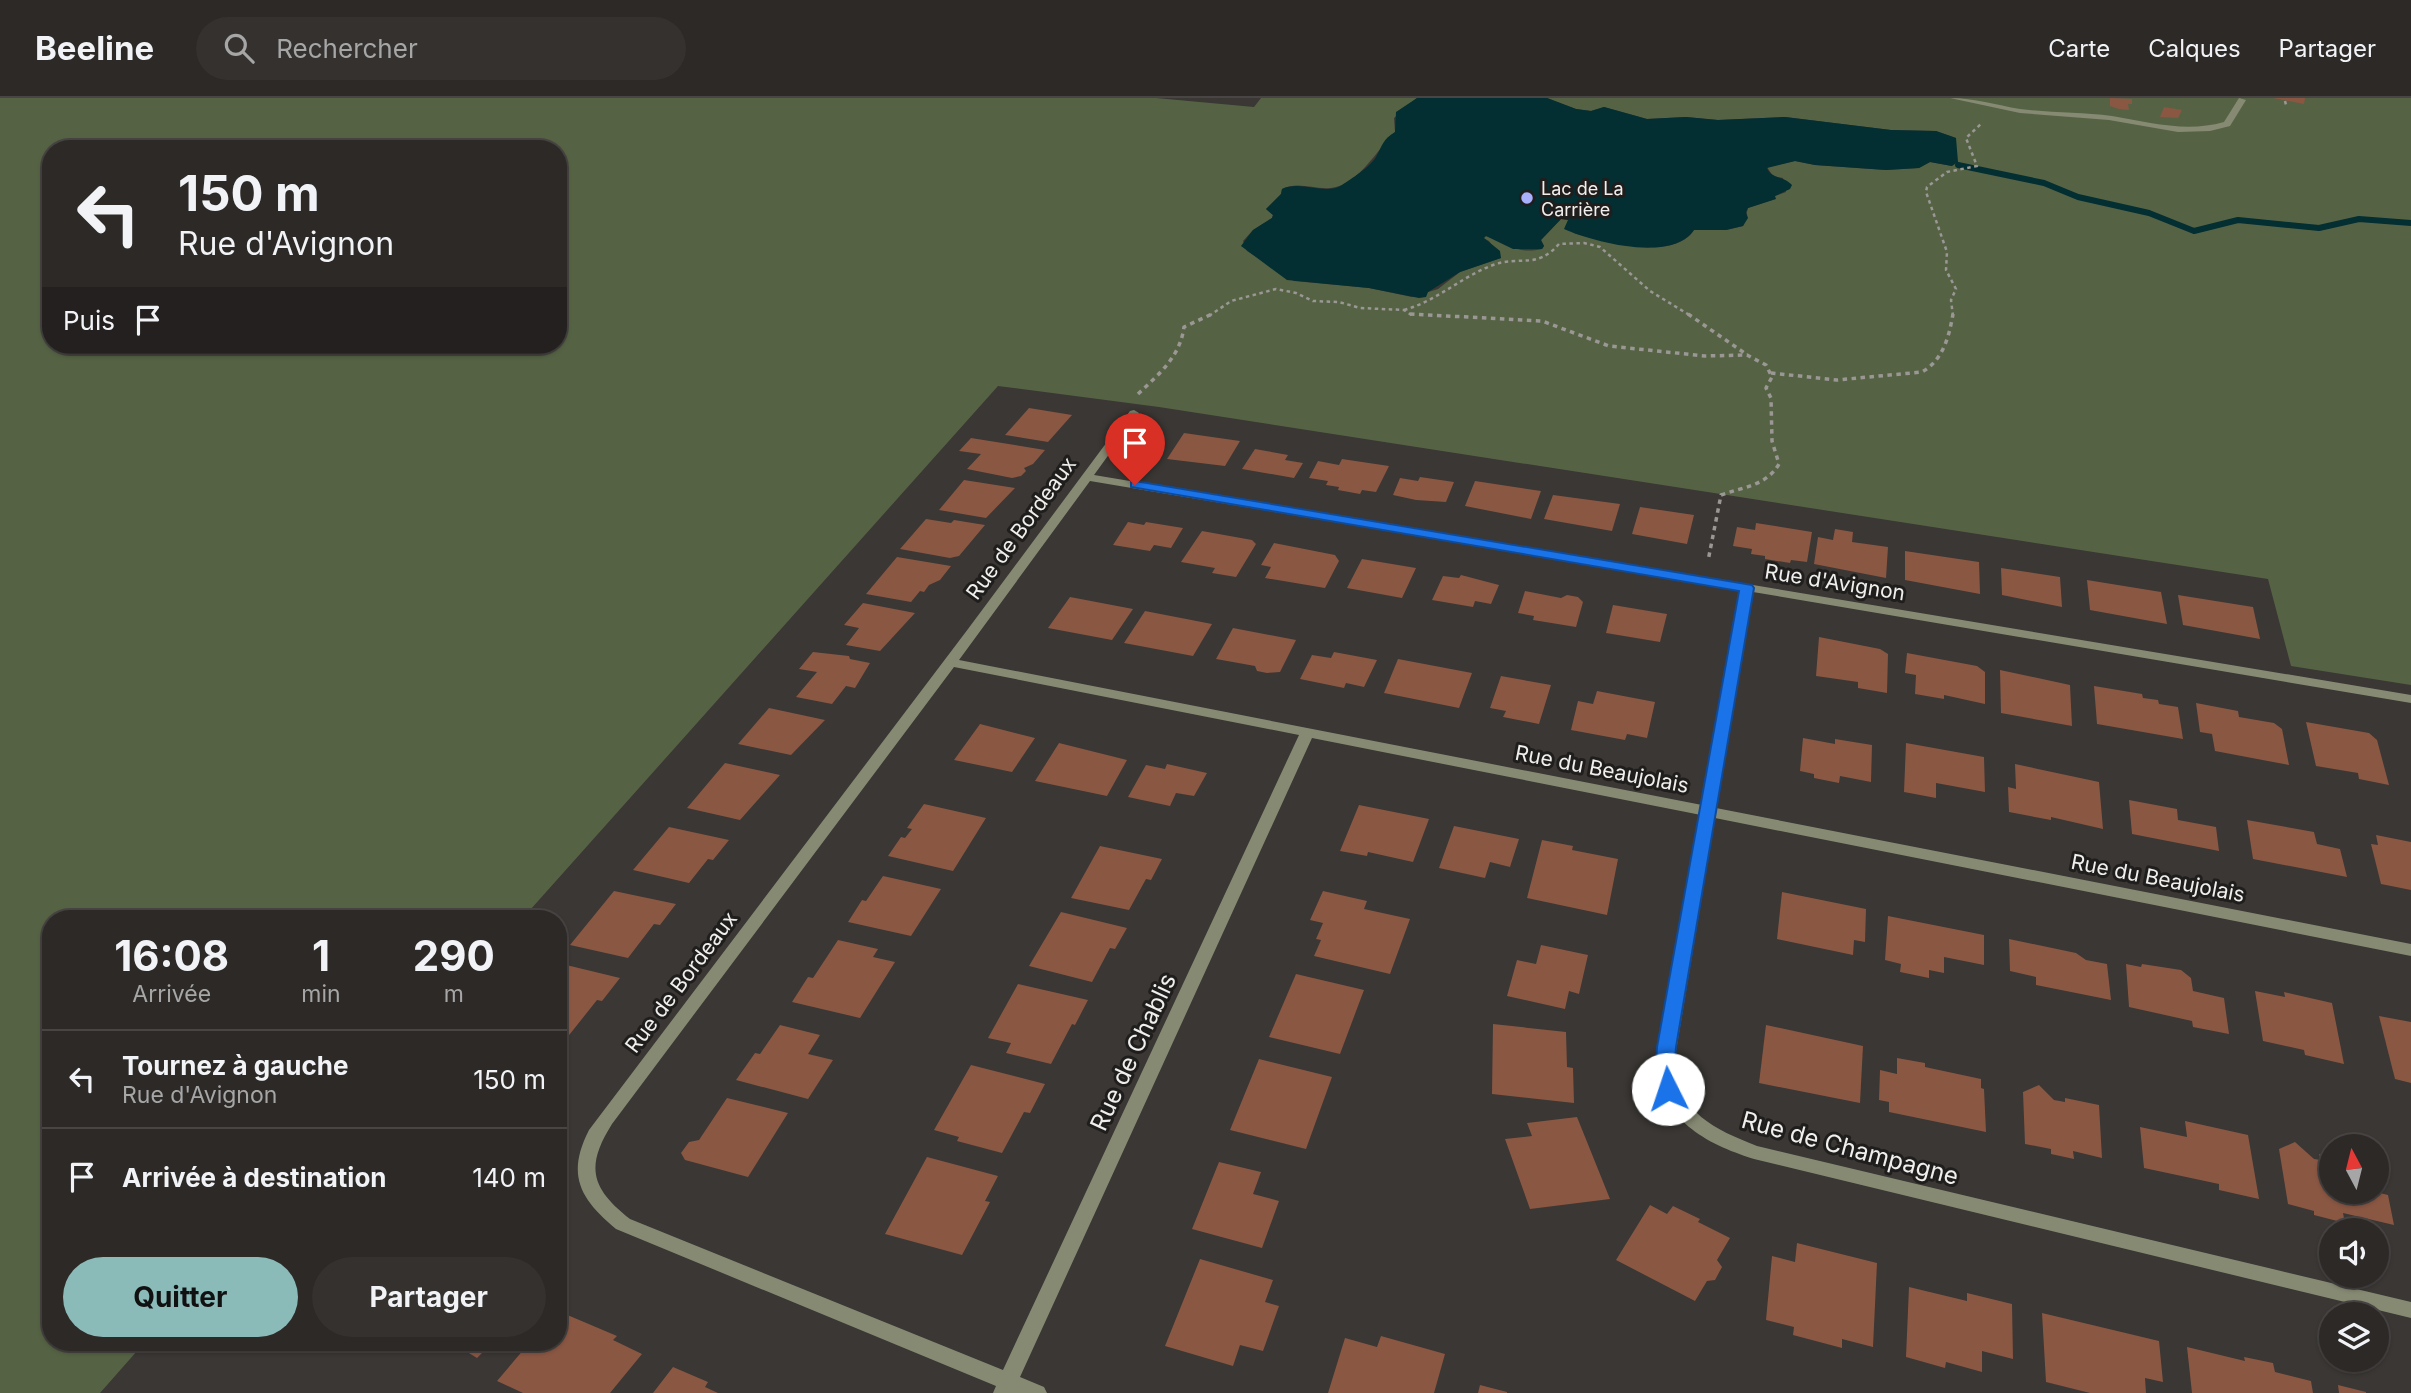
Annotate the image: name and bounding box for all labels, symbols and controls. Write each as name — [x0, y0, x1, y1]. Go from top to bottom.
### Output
search box — [196, 17, 686, 80]
text: Beeline — [35, 28, 154, 68]
icon: search — [220, 29, 258, 67]
text: Rechercher — [276, 33, 418, 64]
text: Carte — [2048, 34, 2110, 63]
text: Calques — [2148, 34, 2241, 63]
text: Partager — [2279, 34, 2376, 63]
text: 150 m — [178, 164, 320, 223]
icon: left — [63, 168, 154, 259]
place label: Lac de La Carrière — [1541, 178, 1624, 220]
marker: Lac de La Carrière — [1519, 190, 1535, 206]
text: Rue d'Avignon — [178, 224, 394, 263]
icon: arrive — [129, 301, 167, 339]
text: Puis — [63, 305, 115, 336]
pin — [1105, 413, 1165, 485]
icon: arrive — [1116, 424, 1154, 462]
street label: Rue de Bordeaux — [961, 452, 1081, 604]
street label: Rue d'Avignon — [1763, 559, 1907, 605]
street label: Rue du Beaujolais — [1513, 740, 1691, 798]
street label: Rue du Beaujolais — [2069, 849, 2247, 907]
street label: Rue de Bordeaux — [620, 907, 742, 1057]
text: 16:08 — [114, 930, 229, 981]
text: 1 — [312, 930, 330, 981]
text: 290 — [413, 930, 495, 981]
street label: Rue de Chablis — [1084, 969, 1182, 1135]
text: Arrivée — [132, 980, 211, 1008]
text: min — [301, 980, 341, 1008]
text: m — [444, 980, 464, 1008]
text: Tournez à gauche — [122, 1050, 348, 1081]
position arrow — [1631, 1052, 1705, 1126]
icon: left — [63, 1060, 101, 1098]
text: 150 m — [473, 1064, 546, 1095]
text: Rue d'Avignon — [122, 1081, 277, 1109]
street label: Rue de Champagne — [1738, 1105, 1962, 1191]
north arrow — [2319, 1134, 2389, 1204]
map controls — [2319, 1134, 2389, 1372]
icon: arrive — [63, 1158, 101, 1196]
text: Arrivée à destination — [122, 1162, 387, 1193]
text: 140 m — [472, 1162, 546, 1193]
button: sound — [2319, 1218, 2389, 1288]
button: Quitter — [63, 1257, 298, 1337]
button: Partager — [312, 1257, 546, 1337]
button: layers — [2319, 1302, 2389, 1372]

